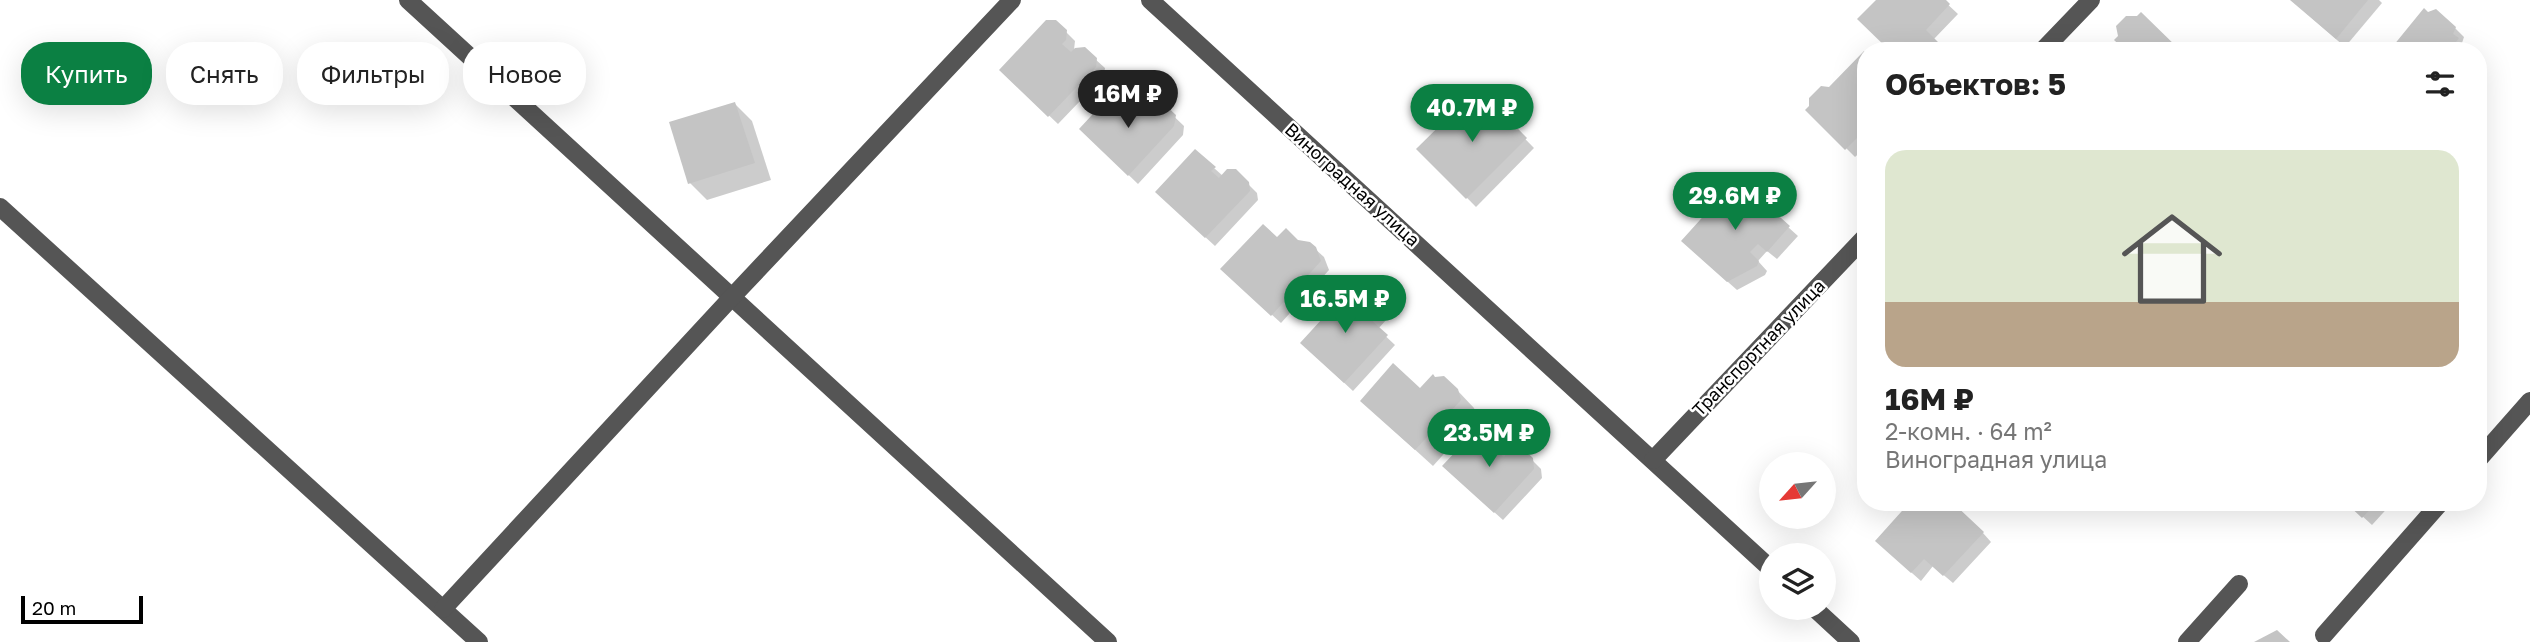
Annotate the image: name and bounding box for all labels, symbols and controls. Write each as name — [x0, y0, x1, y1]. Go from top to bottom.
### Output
chip: Купить — [21, 42, 152, 105]
chip: Снять — [166, 42, 283, 105]
chip: Фильтры — [297, 42, 449, 105]
chip: Новое — [463, 42, 586, 105]
icon: filters — [2421, 65, 2459, 103]
text: Объектов: 5 — [1885, 66, 2066, 102]
pin: 16M ₽ — [1079, 71, 1177, 130]
text: 16M ₽ — [1094, 79, 1162, 107]
pin: 40.7M ₽ — [1407, 85, 1537, 144]
text: 40.7M ₽ — [1427, 93, 1517, 121]
street label: Виноградная улица — [1281, 118, 1425, 251]
pin: 29.6M ₽ — [1670, 173, 1800, 232]
text: 29.6M ₽ — [1689, 181, 1781, 209]
icon: home — [2109, 196, 2235, 322]
street label: Транспортная улица — [1687, 274, 1829, 420]
pin: 16.5M ₽ — [1280, 276, 1410, 335]
text: 16.5M ₽ — [1300, 284, 1390, 312]
text: 16M ₽ — [1885, 381, 1974, 417]
pin: 23.5M ₽ — [1424, 410, 1554, 469]
text: 2-комн. · 64 m² — [1885, 417, 2052, 445]
text: 23.5M ₽ — [1443, 418, 1535, 446]
text: Виноградная улица — [1885, 445, 2107, 473]
north arrow — [1759, 452, 1836, 528]
map controls — [1759, 452, 1836, 620]
button: layers — [1759, 543, 1836, 620]
scale bar — [21, 593, 144, 625]
text: 20 m — [32, 596, 76, 619]

